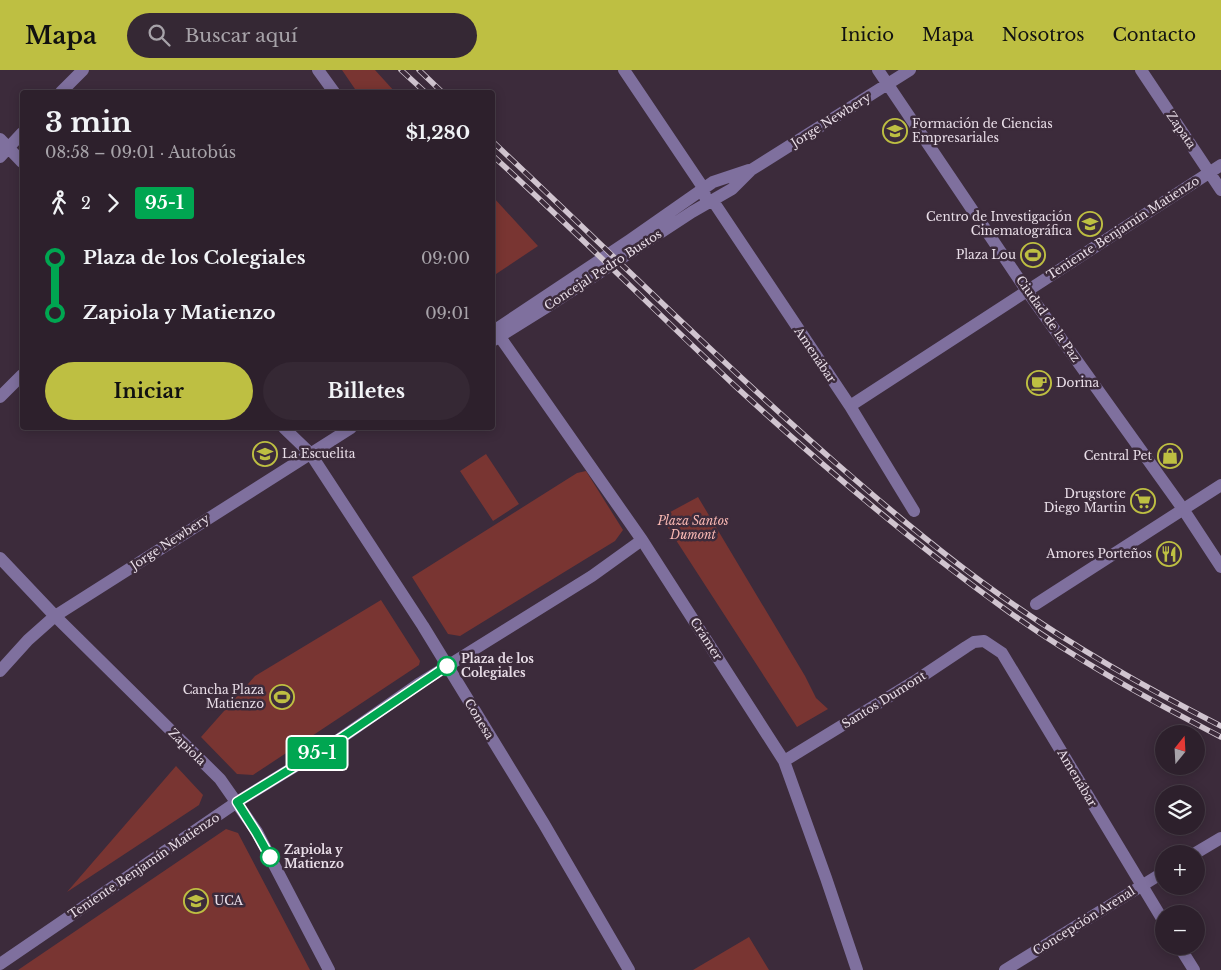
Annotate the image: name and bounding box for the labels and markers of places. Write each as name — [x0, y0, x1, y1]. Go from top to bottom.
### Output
place label: Formación de Ciencias Empresariales — [912, 116, 1053, 145]
school or university icon: Formación de Ciencias Empresariales — [882, 118, 908, 144]
place label: Centro de Investigación Cinematográfica — [926, 209, 1072, 238]
school or university icon: Centro de Investigación Cinematográfica — [1077, 211, 1103, 237]
sports icon: Plaza Lou — [1020, 242, 1046, 268]
place label: Plaza Lou — [956, 247, 1016, 262]
cafe icon: Dorina — [1026, 370, 1052, 396]
place label: Dorina — [1056, 375, 1100, 390]
school or university icon: La Escuelita — [252, 441, 278, 467]
shop icon: Central Pet — [1157, 443, 1183, 469]
place label: La Escuelita — [282, 446, 356, 461]
place label: Central Pet — [1084, 448, 1152, 463]
place label: Drugstore Diego Martin — [1044, 486, 1126, 515]
supermarket icon: Drugstore Diego Martin — [1130, 488, 1156, 514]
restaurant icon: Amores Porteños — [1156, 541, 1182, 567]
place label: Amores Porteños — [1045, 546, 1152, 561]
place label: Plaza de los Colegiales — [461, 651, 534, 680]
marker: Plaza de los Colegiales — [437, 656, 457, 676]
place label: Cancha Plaza Matienzo — [183, 682, 264, 711]
sports icon: Cancha Plaza Matienzo — [269, 684, 295, 710]
place label: Zapiola y Matienzo — [284, 842, 344, 871]
marker: Zapiola y Matienzo — [260, 847, 280, 867]
school or university icon: UCA — [183, 888, 209, 914]
place label: UCA — [214, 893, 244, 908]

